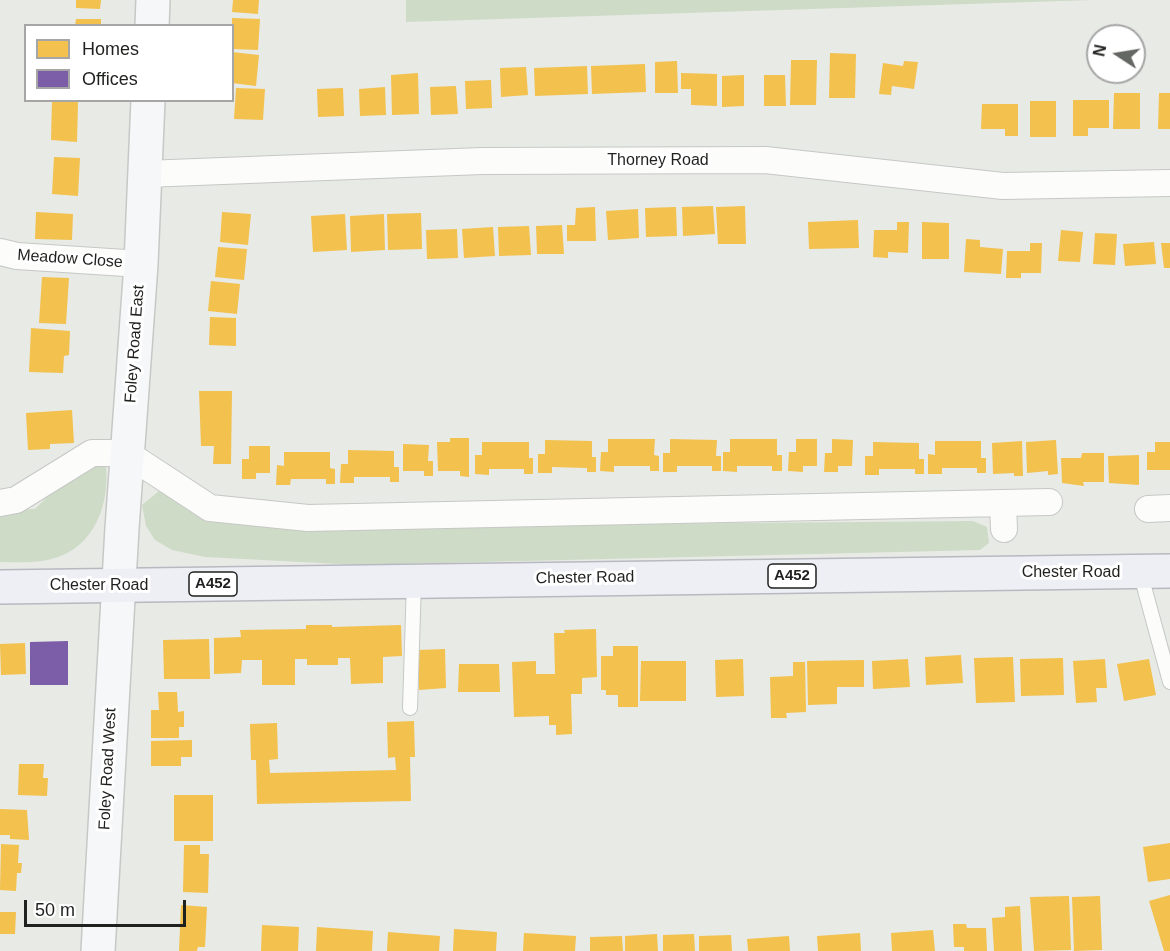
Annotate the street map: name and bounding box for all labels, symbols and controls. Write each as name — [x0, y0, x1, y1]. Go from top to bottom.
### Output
legend — [24, 24, 234, 102]
north arrow — [1086, 24, 1146, 84]
text: Homes — [82, 39, 139, 59]
text: N — [1090, 43, 1109, 58]
text: Offices — [82, 69, 138, 89]
street label: Thorney Road — [607, 151, 709, 171]
street label: Meadow Close — [17, 246, 123, 272]
street label: Foley Road East — [121, 284, 149, 404]
street label: Chester Road — [1022, 563, 1120, 583]
road number: A452 — [768, 564, 816, 588]
street label: Chester Road — [535, 568, 635, 588]
road number: A452 — [189, 572, 237, 596]
street label: Chester Road — [50, 576, 148, 596]
street label: Foley Road West — [95, 707, 121, 831]
scale bar — [27, 888, 189, 926]
text: 50 m — [35, 900, 75, 920]

